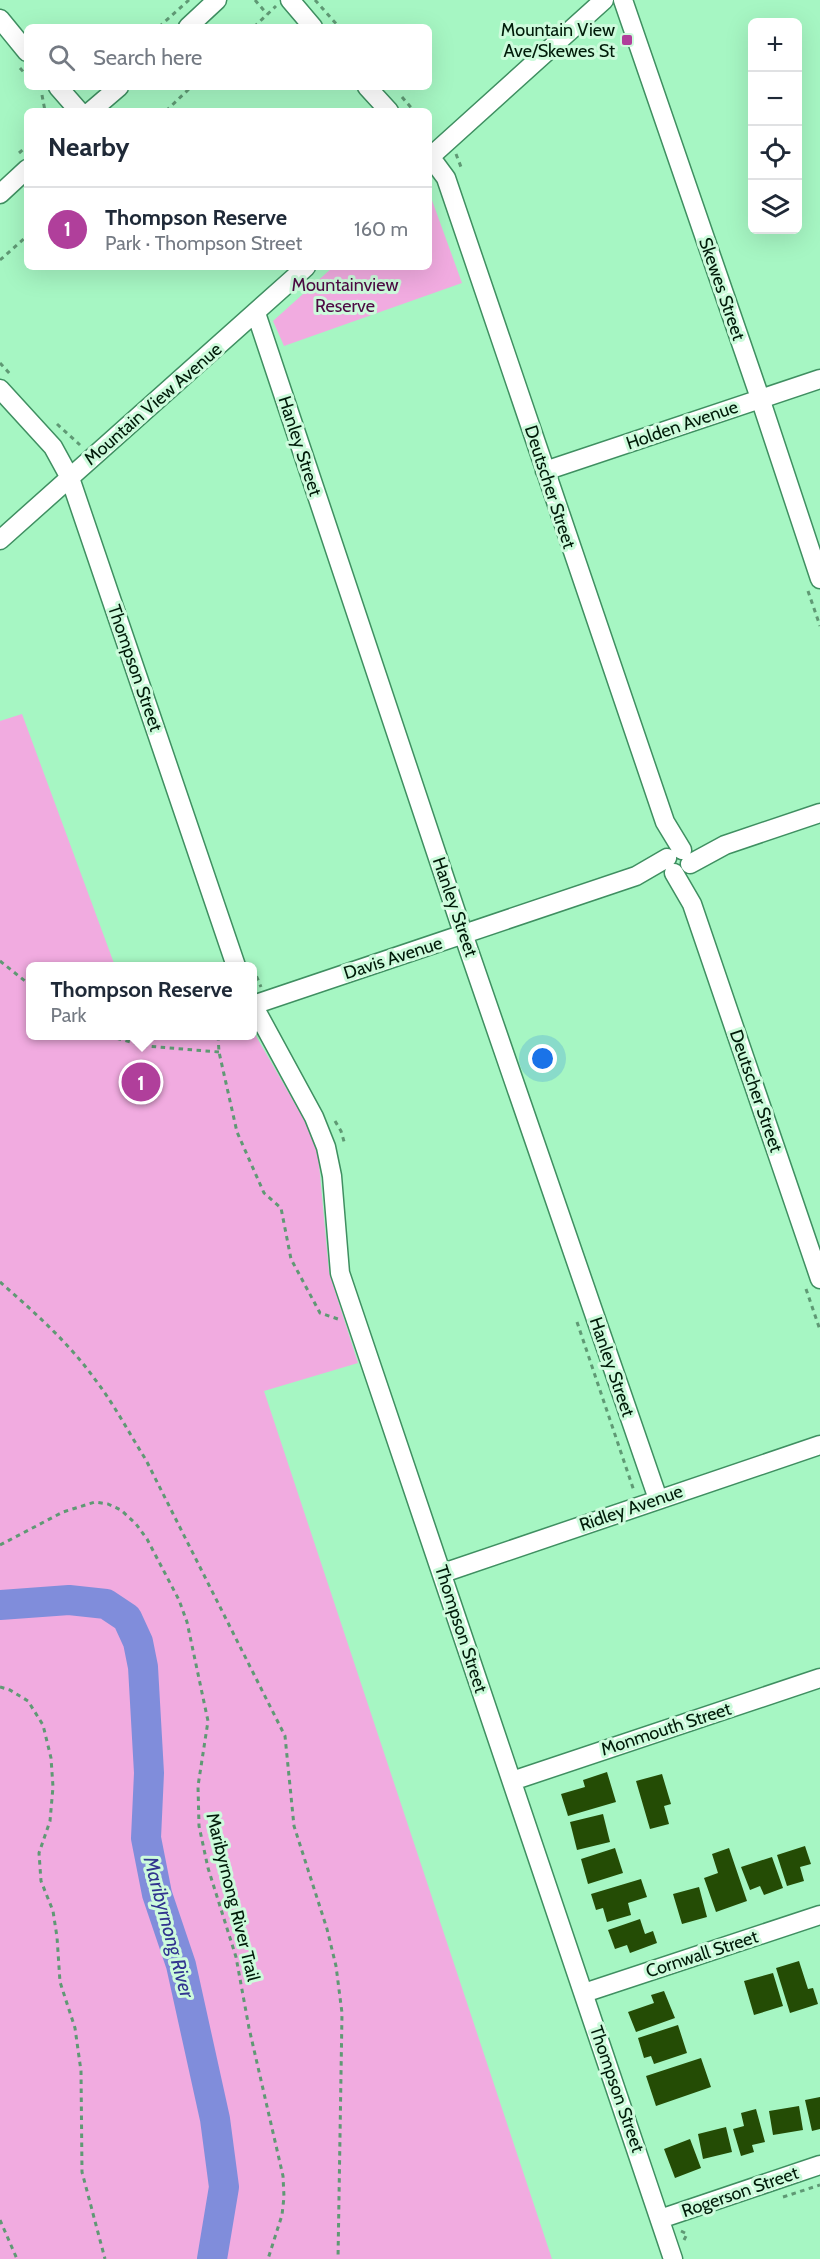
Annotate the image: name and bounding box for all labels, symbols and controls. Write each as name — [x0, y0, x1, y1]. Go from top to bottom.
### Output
map controls — [748, 18, 802, 234]
button: + — [748, 18, 802, 72]
place label: Mountain View Ave/Skewes St — [501, 19, 615, 62]
search box — [24, 24, 432, 90]
marker: Mountain View Ave/Skewes St — [620, 33, 634, 47]
icon: search — [45, 41, 78, 74]
text: Search here — [93, 44, 202, 71]
button: − — [748, 72, 802, 126]
button: locate — [748, 126, 802, 180]
text: Nearby — [48, 131, 129, 163]
button: layers — [748, 180, 802, 234]
text: Thompson Reserve — [105, 204, 287, 231]
text: 1 — [64, 217, 71, 241]
text: 160 m — [354, 217, 408, 241]
text: Park · Thompson Street — [105, 231, 302, 255]
street label: Skewes Street — [694, 235, 750, 343]
park label: Mountainview Reserve — [292, 274, 398, 317]
street label: Mountain View Avenue — [80, 338, 226, 470]
street label: Hanley Street — [273, 393, 327, 499]
street label: Holden Avenue — [623, 396, 741, 454]
street label: Deutscher Street — [520, 423, 580, 551]
street label: Thompson Street — [103, 602, 167, 734]
street label: Hanley Street — [428, 854, 482, 960]
street label: Davis Avenue — [341, 932, 445, 984]
popup — [26, 962, 257, 1040]
text: Thompson Reserve — [50, 976, 233, 1003]
text: Park — [50, 1003, 87, 1027]
street label: Deutscher Street — [725, 1027, 787, 1155]
your location — [528, 1044, 557, 1073]
pin: 1 — [122, 1060, 160, 1104]
street label: Hanley Street — [585, 1314, 639, 1420]
street label: Ridley Avenue — [576, 1480, 686, 1536]
street label: Thompson Street — [430, 1563, 492, 1695]
street label: Monmouth Street — [598, 1698, 734, 1760]
street label: Maribyrnong River Trail — [201, 1811, 265, 1984]
water label: Maribyrnong River — [138, 1853, 200, 2001]
street label: Cornwall Street — [643, 1925, 761, 1983]
street label: Thompson Street — [585, 2023, 649, 2155]
street label: Rogerson Street — [679, 2162, 801, 2222]

